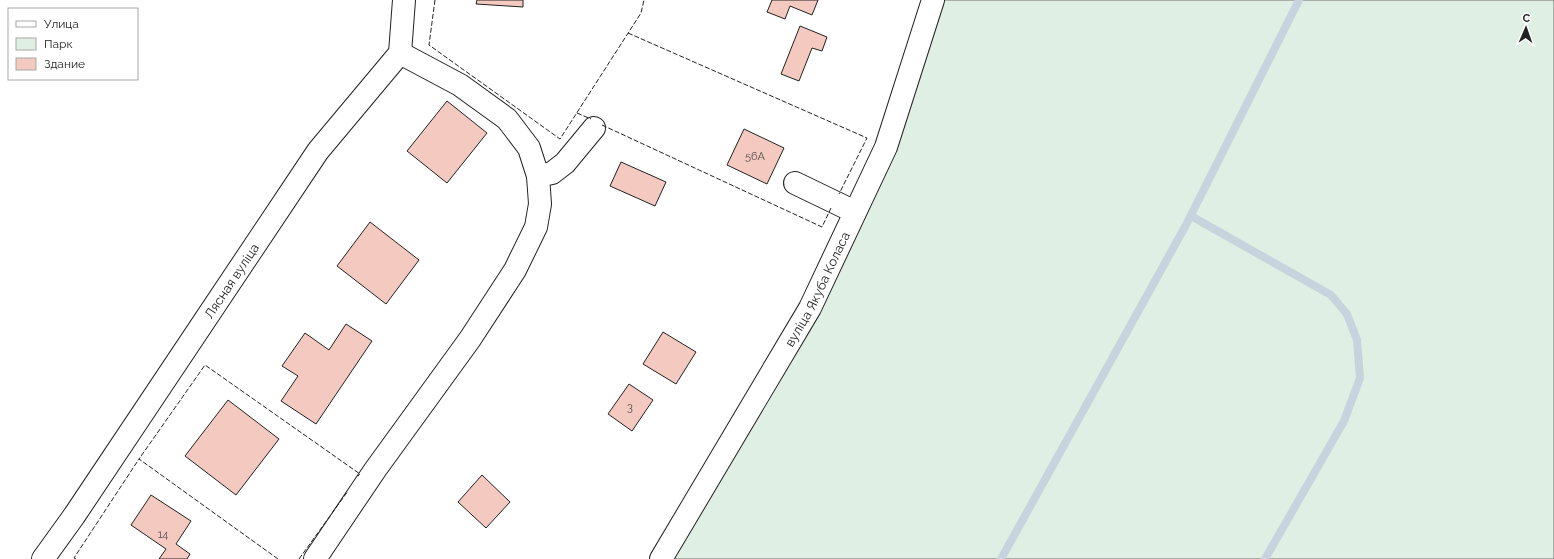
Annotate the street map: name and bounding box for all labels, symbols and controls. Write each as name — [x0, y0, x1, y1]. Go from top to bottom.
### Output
legend — [8, 8, 138, 80]
north arrow — [1506, 8, 1546, 48]
text: С — [1522, 12, 1531, 25]
text: Улица — [44, 17, 79, 31]
text: Парк — [44, 37, 73, 51]
text: Здание — [44, 57, 85, 71]
house number: 56А — [745, 150, 766, 163]
street label: вуліца Якуба Коласа — [782, 229, 853, 349]
street label: Лясная вуліца — [201, 241, 262, 321]
house number: 3 — [627, 401, 633, 414]
house number: 14 — [158, 528, 168, 541]

